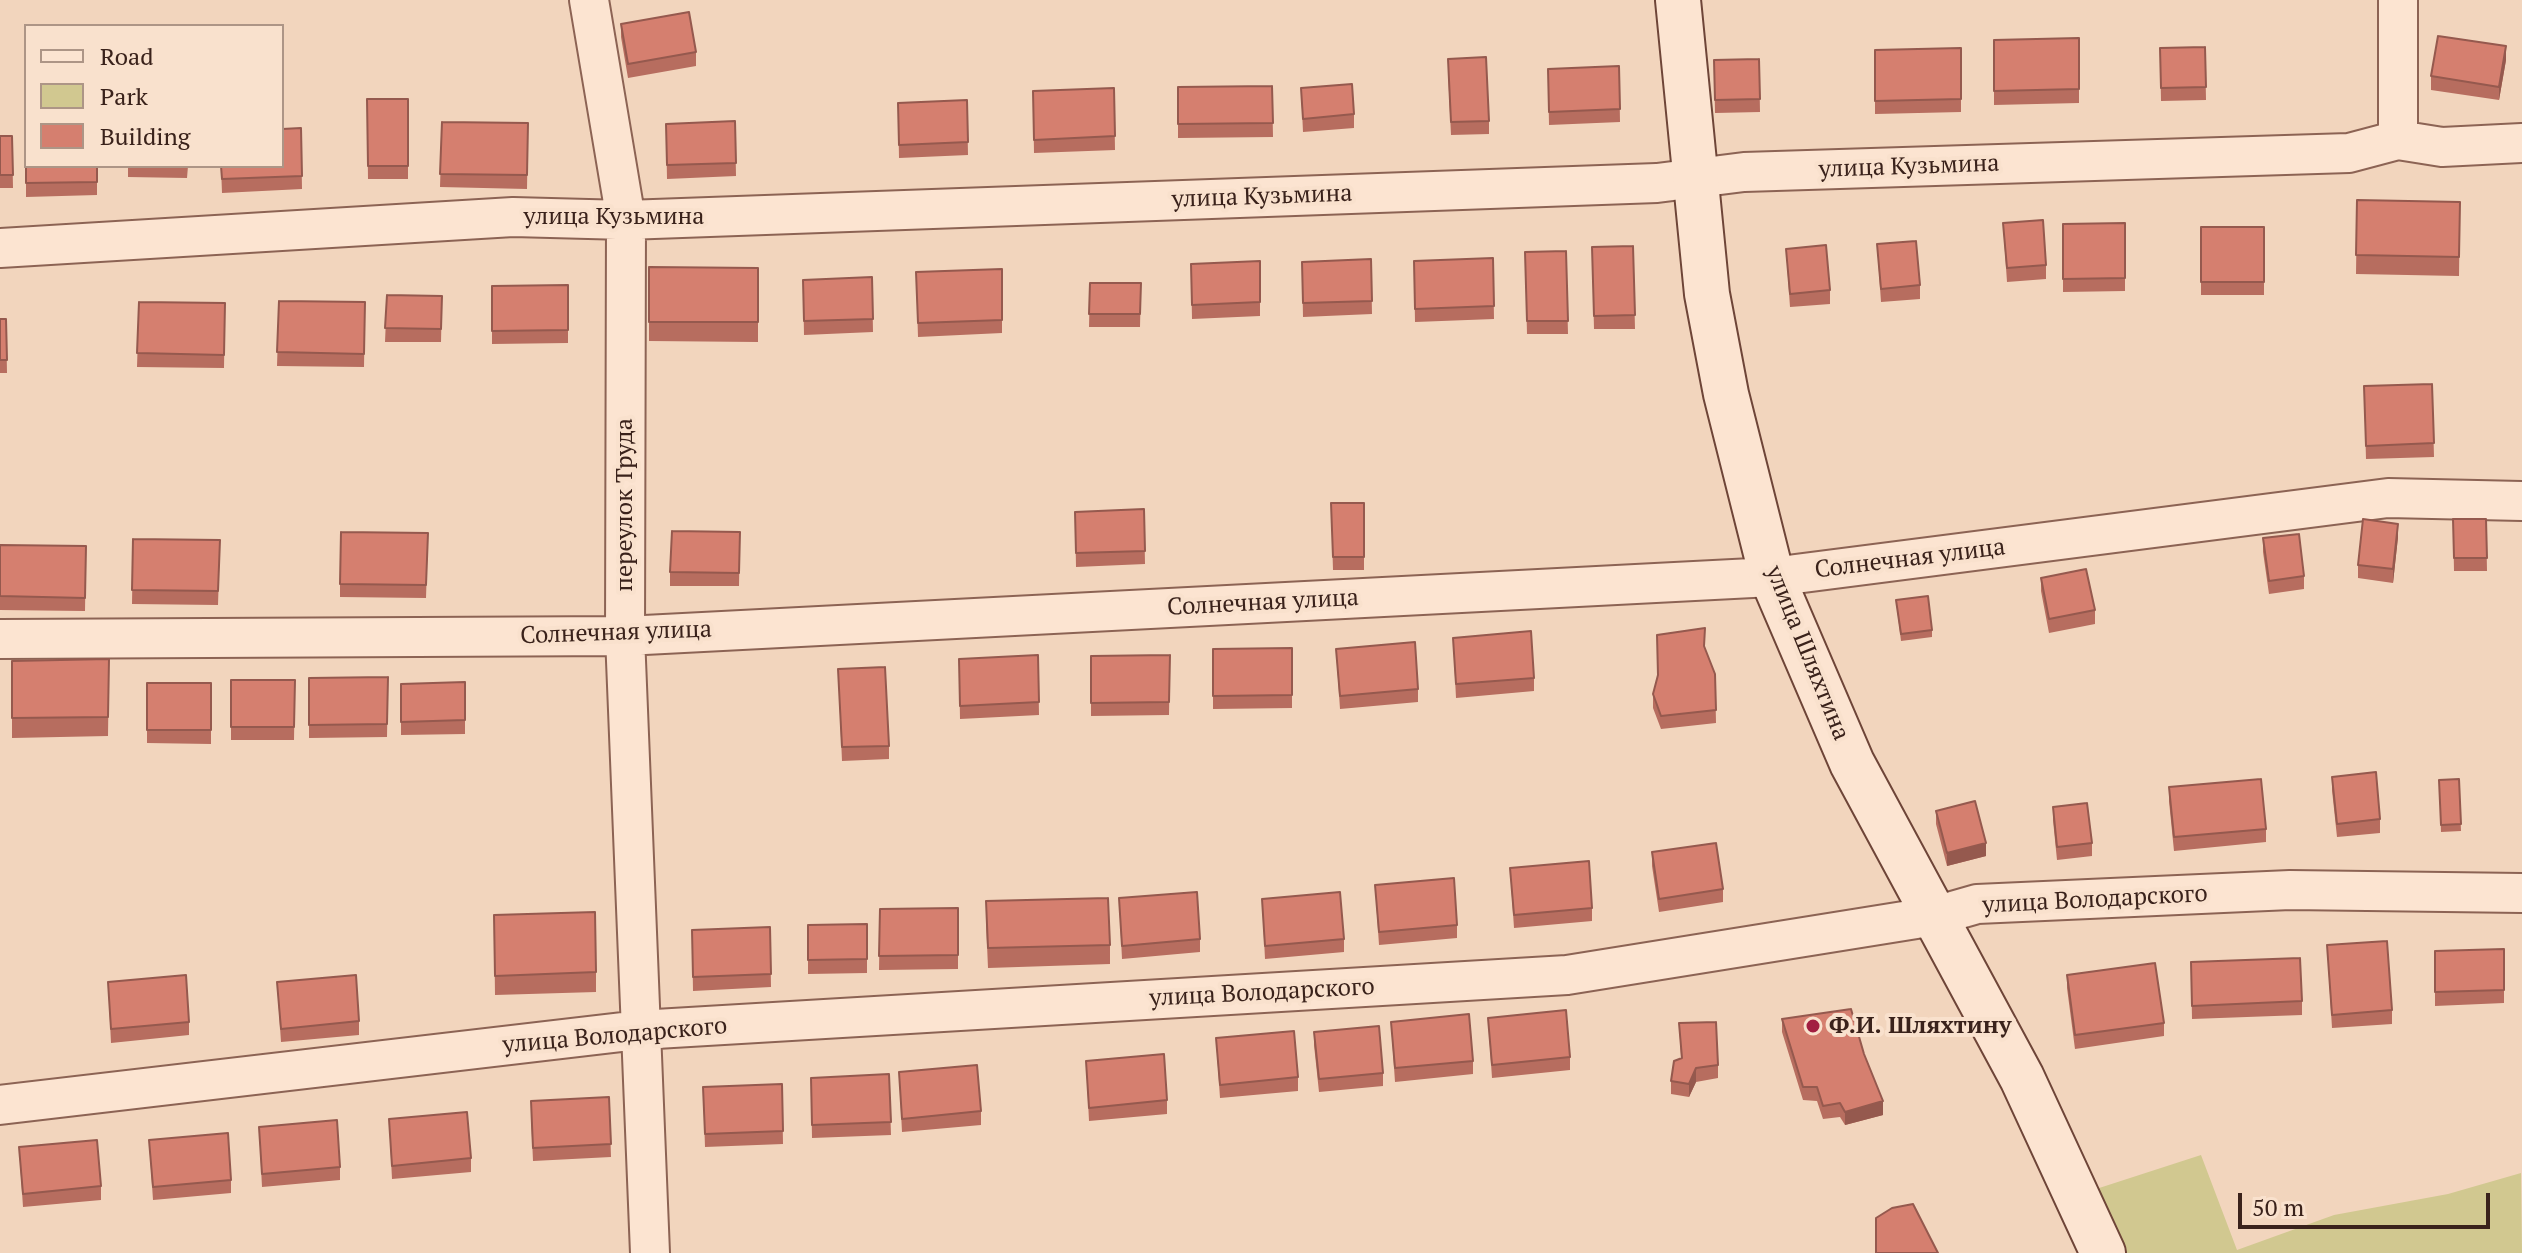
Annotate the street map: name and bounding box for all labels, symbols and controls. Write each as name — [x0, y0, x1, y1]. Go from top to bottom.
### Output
legend — [24, 24, 284, 168]
text: Road — [100, 40, 154, 72]
text: Park — [100, 80, 148, 112]
text: Building — [100, 120, 190, 152]
street label: улица Кузьмина — [1818, 149, 2000, 185]
street label: улица Кузьмина — [1171, 179, 1353, 215]
street label: улица Кузьмина — [524, 203, 704, 231]
street label: переулок Труда — [611, 418, 639, 592]
street label: Солнечная улица — [1813, 533, 2007, 585]
street label: улица Шляхтина — [1759, 562, 1855, 744]
street label: Солнечная улица — [1166, 584, 1360, 622]
street label: Солнечная улица — [520, 615, 712, 651]
street label: улица Володарского — [1982, 880, 2208, 920]
street label: улица Володарского — [1149, 973, 1375, 1013]
street label: улица Володарского — [501, 1012, 729, 1060]
place label: Ф.И. Шляхтину — [1829, 1012, 2011, 1040]
marker: Ф.И. Шляхтину — [1804, 1017, 1822, 1035]
scale bar — [2242, 1177, 2494, 1227]
text: 50 m — [2252, 1191, 2304, 1223]

